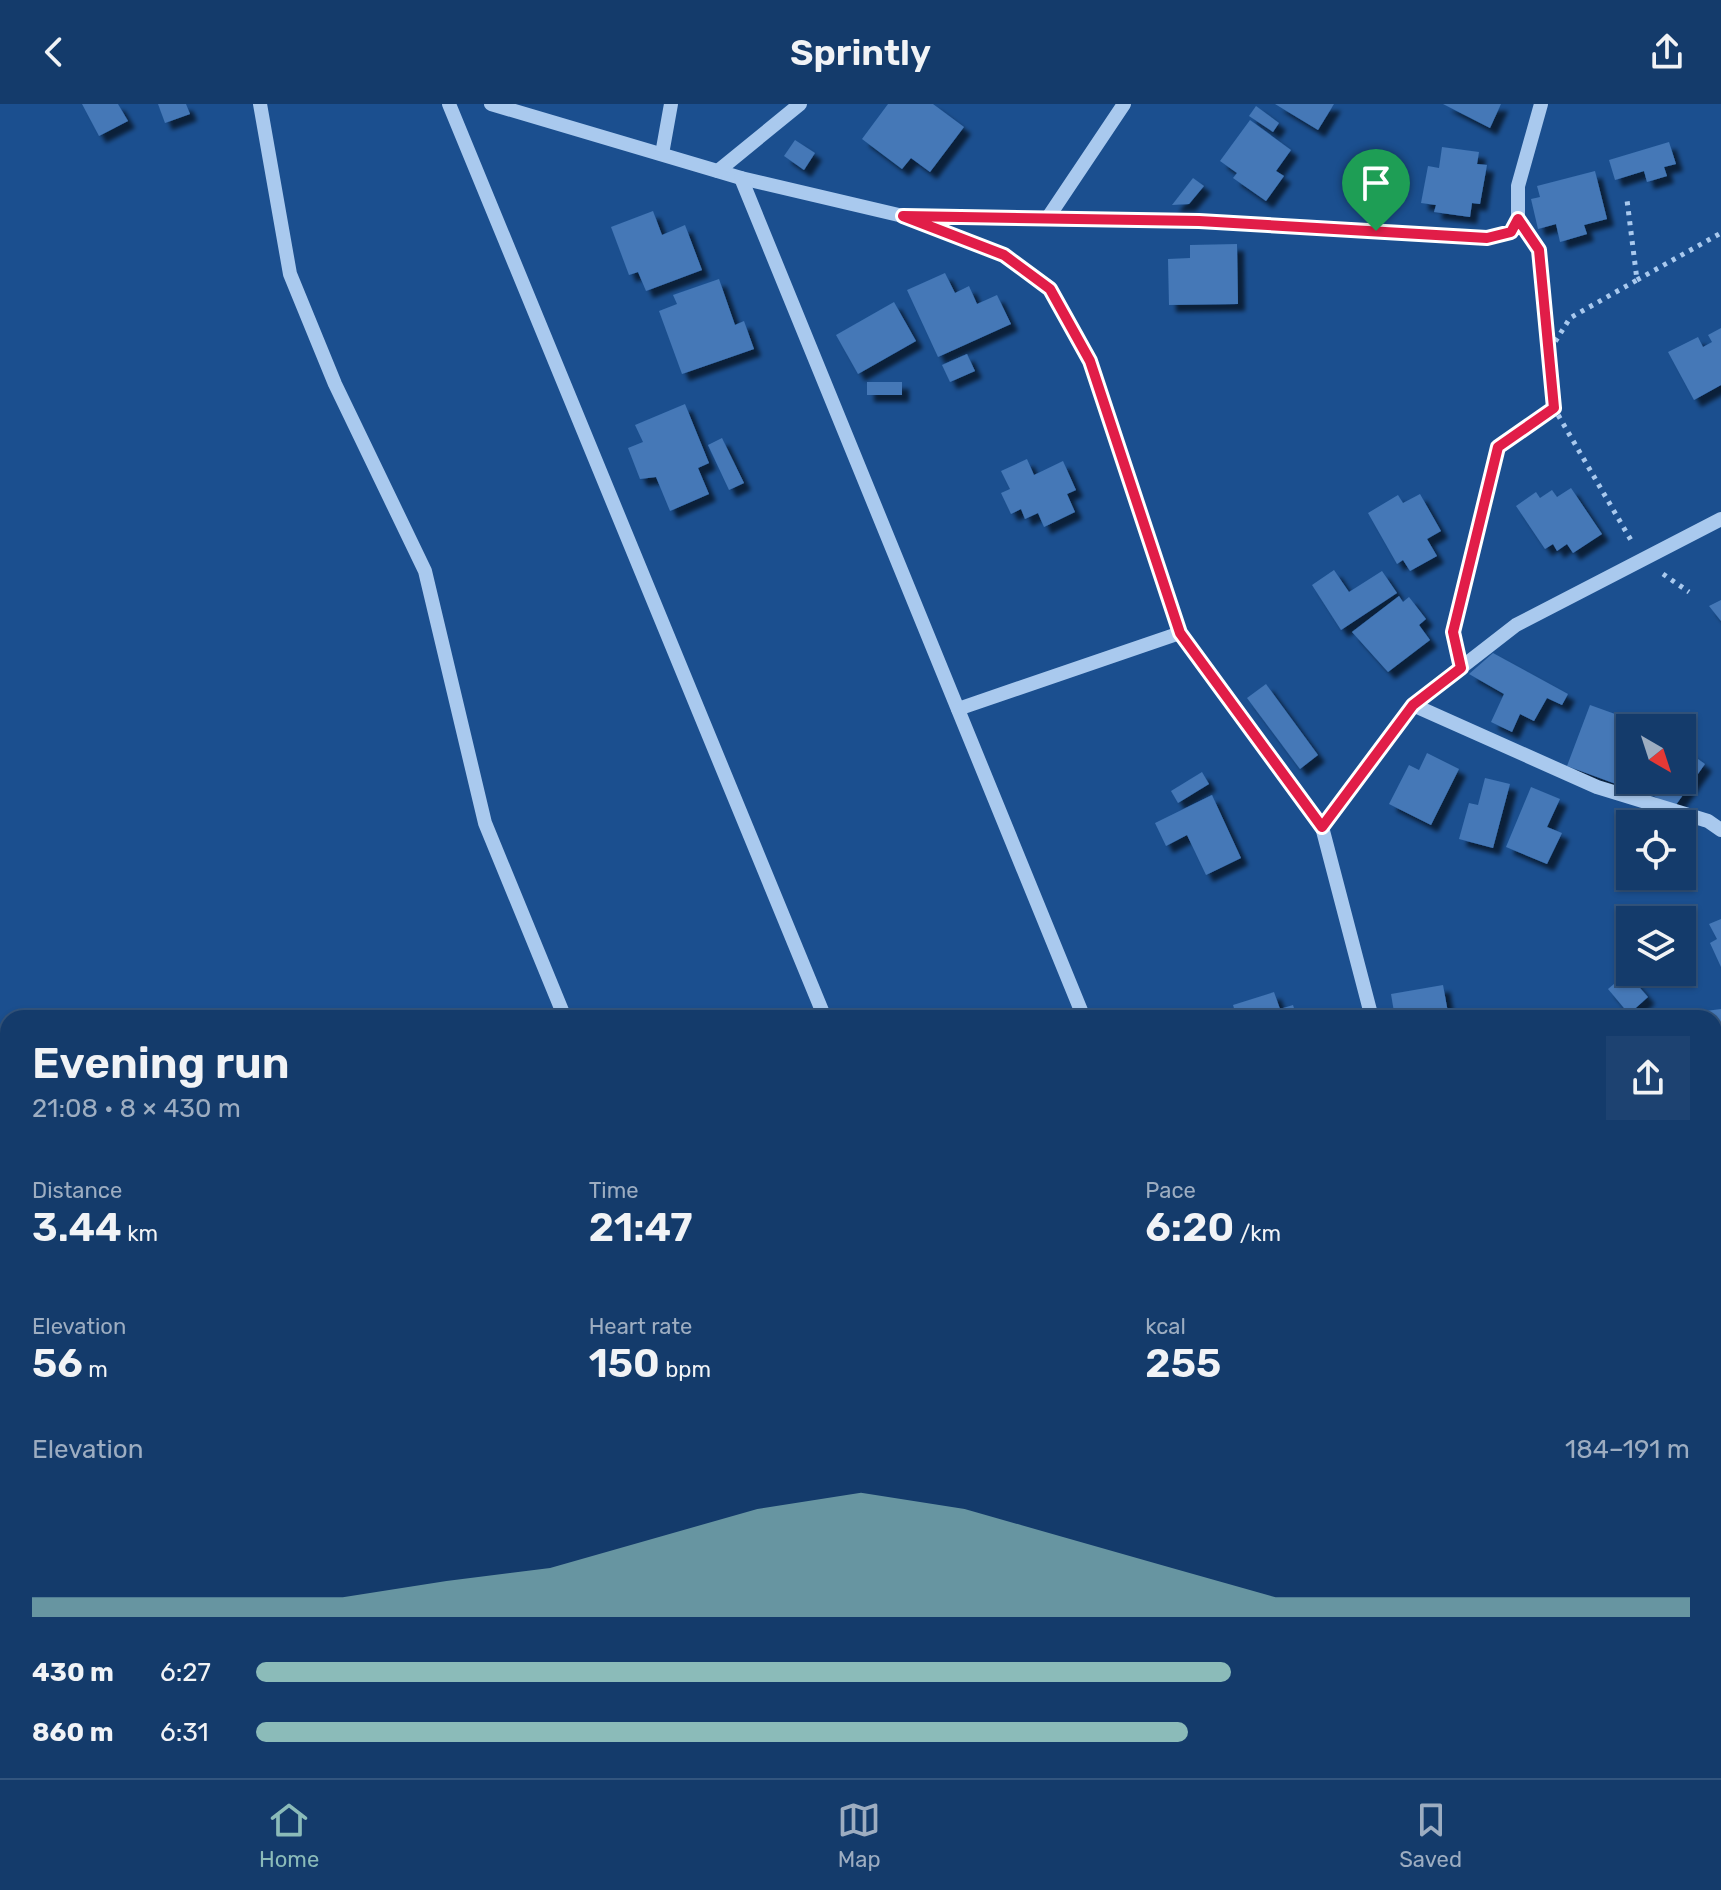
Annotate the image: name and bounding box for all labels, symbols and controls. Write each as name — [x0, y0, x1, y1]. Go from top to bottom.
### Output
icon: back — [32, 30, 76, 74]
icon: share — [1645, 30, 1689, 74]
text: Sprintly — [790, 31, 931, 74]
pin — [1342, 149, 1410, 231]
icon: arrive — [1354, 161, 1398, 205]
north arrow — [1616, 714, 1696, 794]
map controls — [1616, 714, 1696, 986]
button: locate — [1616, 810, 1696, 890]
button: layers — [1616, 906, 1696, 986]
button: share — [1606, 1036, 1690, 1120]
text: Evening run — [32, 1037, 290, 1089]
text: 21:08 · 8 × 430 m — [32, 1093, 241, 1124]
text: Distance — [32, 1177, 122, 1204]
text: Time — [589, 1177, 639, 1204]
text: Pace — [1145, 1177, 1196, 1204]
text: 3.44 — [32, 1204, 122, 1251]
text: 21:47 — [589, 1204, 693, 1251]
text: 6:20 — [1145, 1204, 1234, 1251]
text: km — [122, 1220, 158, 1247]
text: /km — [1234, 1220, 1281, 1247]
text: Elevation — [32, 1313, 126, 1340]
text: Heart rate — [589, 1313, 692, 1340]
text: kcal — [1145, 1313, 1186, 1340]
text: 56 — [32, 1340, 83, 1387]
text: 150 — [589, 1340, 660, 1387]
text: 255 — [1145, 1340, 1221, 1387]
text: m — [83, 1356, 108, 1383]
text: bpm — [660, 1356, 711, 1383]
text: Elevation — [32, 1434, 143, 1465]
text: 184–191 m — [1565, 1434, 1690, 1465]
text: 430 m — [32, 1657, 114, 1688]
text: 6:27 — [160, 1657, 211, 1688]
text: 860 m — [32, 1717, 114, 1748]
text: 6:31 — [160, 1717, 209, 1748]
tab: Home — [259, 1798, 319, 1873]
tab: Map — [837, 1798, 881, 1873]
tab: Saved — [1399, 1798, 1462, 1873]

